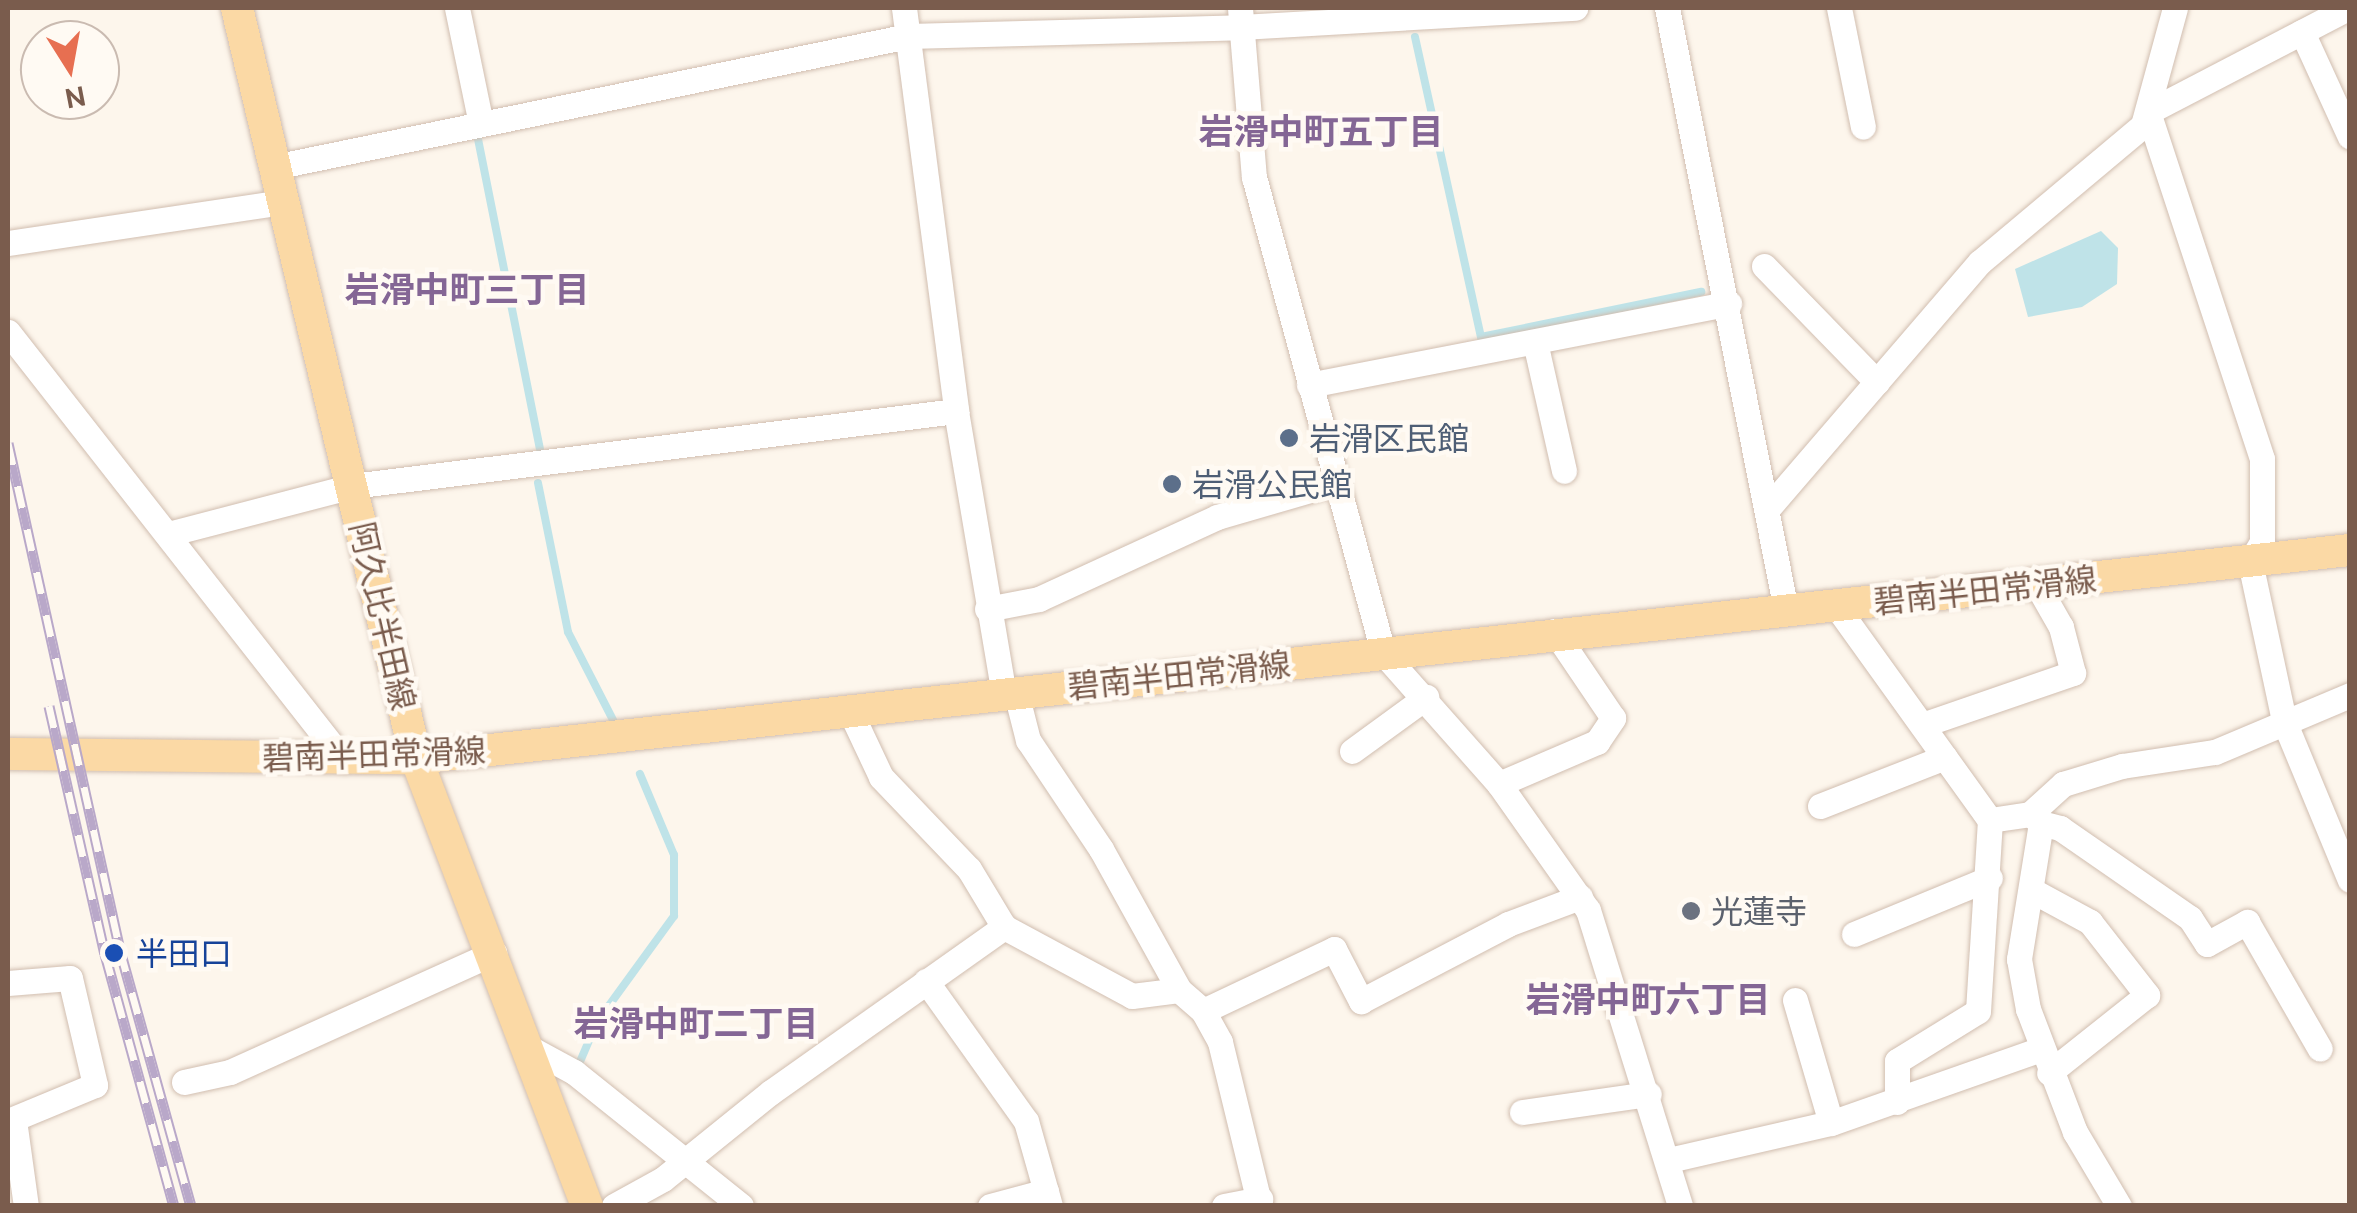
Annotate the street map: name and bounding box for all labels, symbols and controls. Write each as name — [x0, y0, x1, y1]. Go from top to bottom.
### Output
north arrow — [20, 20, 120, 120]
text: N — [62, 81, 89, 115]
district label: 岩滑中町五丁目 — [1199, 110, 1443, 152]
district label: 岩滑中町三丁目 — [345, 268, 589, 310]
place label: 岩滑区民館 — [1309, 419, 1469, 457]
marker: 岩滑区民館 — [1278, 427, 1300, 449]
place label: 岩滑公民館 — [1192, 465, 1352, 503]
marker: 岩滑公民館 — [1161, 473, 1183, 495]
street label: 阿久比半田線 — [343, 518, 423, 714]
street label: 碧南半田常滑線 — [1872, 559, 2098, 621]
street label: 碧南半田常滑線 — [1066, 644, 1292, 706]
street label: 碧南半田常滑線 — [261, 731, 487, 777]
place label: 光蓮寺 — [1711, 892, 1807, 930]
marker: 光蓮寺 — [1680, 900, 1702, 922]
place label: 半田口 — [136, 934, 232, 972]
marker: 半田口 — [101, 940, 127, 966]
district label: 岩滑中町六丁目 — [1526, 978, 1770, 1020]
district label: 岩滑中町二丁目 — [574, 1002, 818, 1044]

